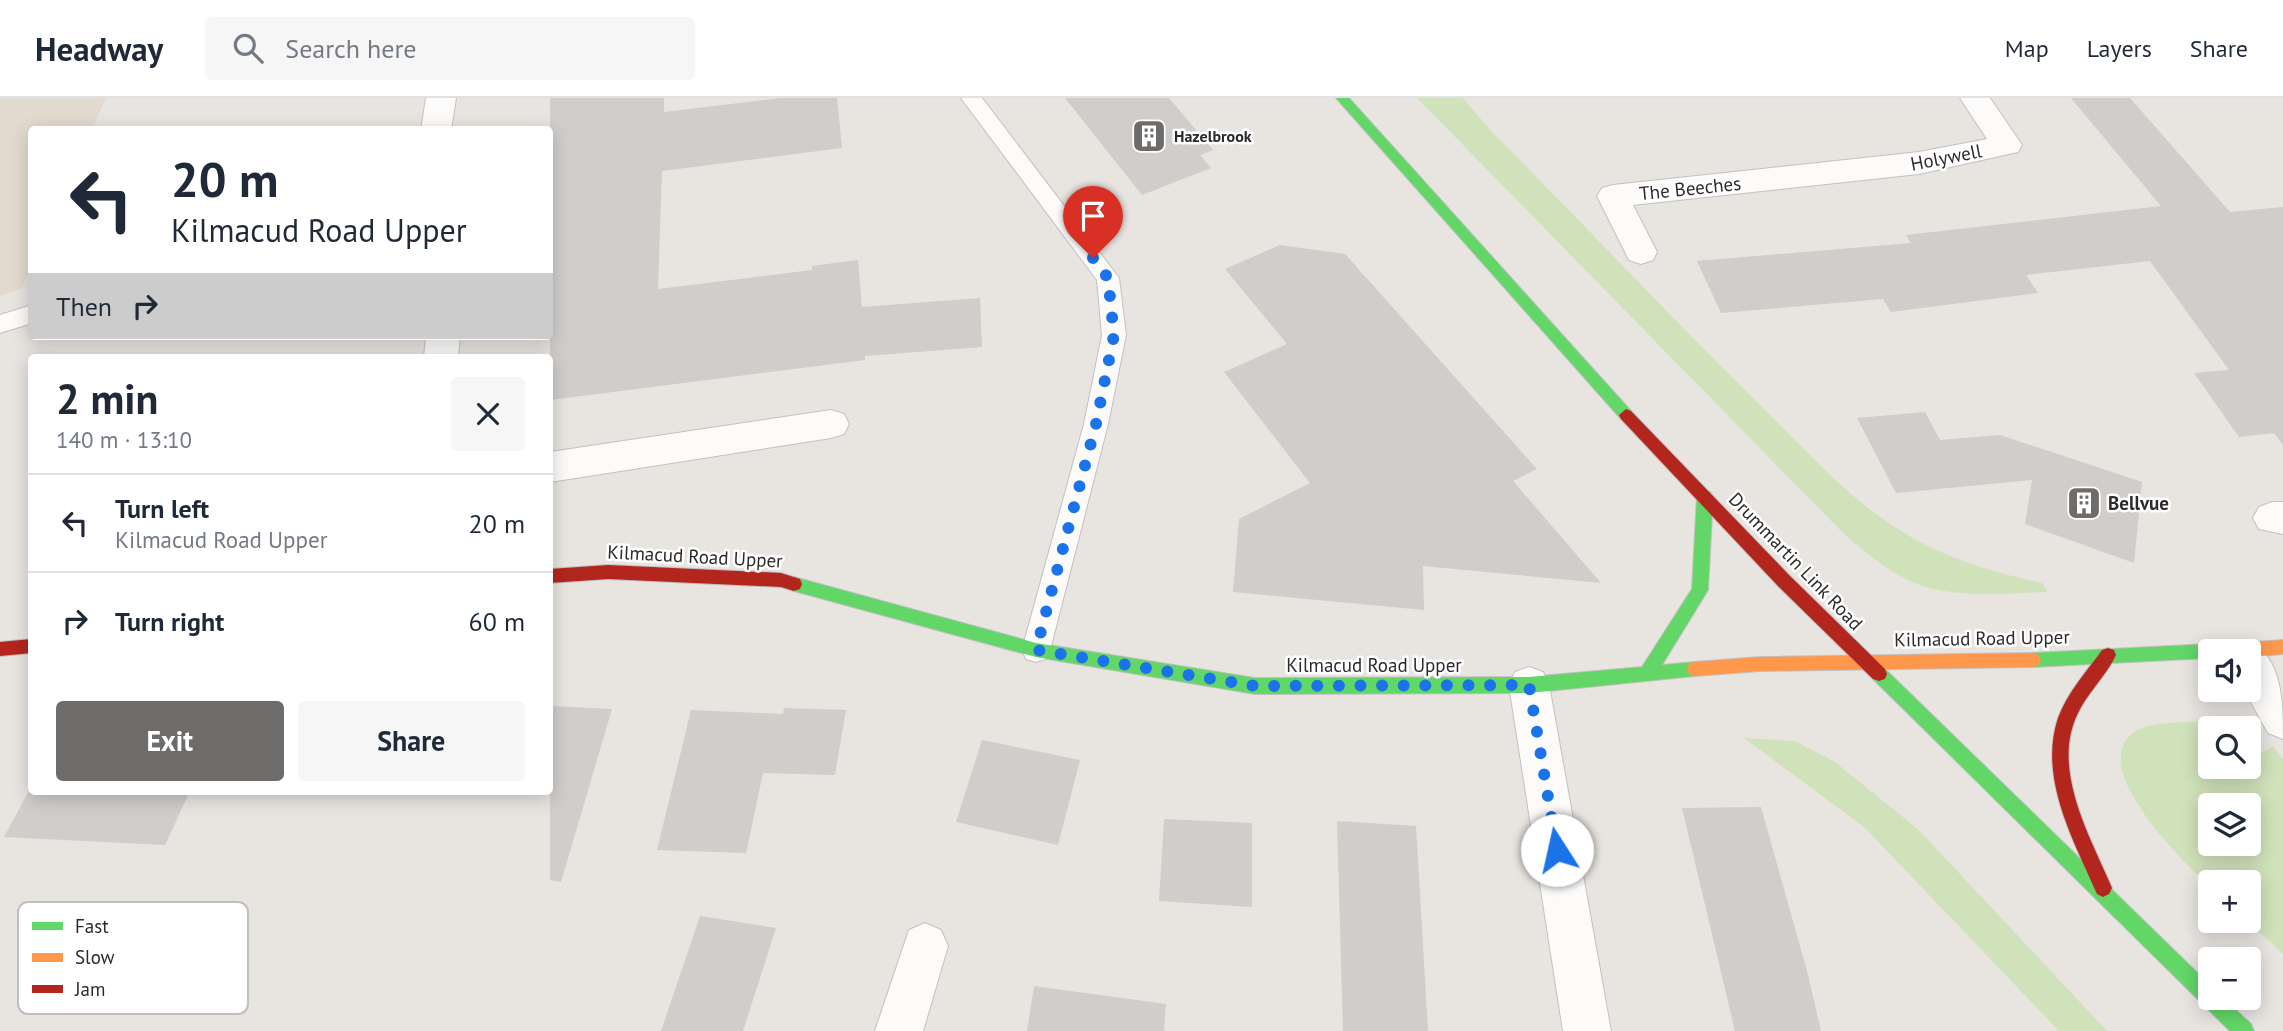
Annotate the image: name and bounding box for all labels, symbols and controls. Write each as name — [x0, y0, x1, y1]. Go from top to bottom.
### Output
search box — [205, 17, 695, 80]
text: Headway — [35, 27, 163, 70]
icon: search — [229, 29, 267, 67]
text: Search here — [285, 32, 416, 65]
text: Map — [2005, 33, 2049, 64]
text: Layers — [2087, 33, 2152, 64]
text: Share — [2190, 33, 2248, 64]
building icon: Hazelbrook — [1130, 117, 1168, 155]
place label: Hazelbrook — [1174, 126, 1252, 146]
street label: Holywell — [1908, 138, 1984, 176]
text: 20 m — [171, 147, 278, 211]
icon: left — [56, 154, 147, 245]
street label: The Beeches — [1638, 171, 1742, 205]
pin — [1063, 186, 1123, 258]
icon: arrive — [1074, 197, 1112, 235]
text: Kilmacud Road Upper — [171, 209, 467, 251]
icon: right — [126, 287, 164, 325]
text: Then — [56, 290, 112, 323]
text: 2 min — [56, 371, 158, 426]
button: close — [451, 377, 525, 451]
text: 140 m · 13:10 — [56, 425, 192, 454]
building icon: Bellvue — [2065, 484, 2103, 522]
street label: Drummartin Link Road — [1724, 487, 1868, 635]
place label: Bellvue — [2108, 491, 2169, 515]
text: Turn left — [115, 492, 209, 525]
icon: left — [56, 504, 94, 542]
text: 20 m — [469, 507, 525, 540]
text: Kilmacud Road Upper — [115, 525, 328, 554]
street label: Kilmacud Road Upper — [607, 539, 784, 573]
icon: right — [56, 602, 94, 640]
text: Turn right — [115, 605, 224, 638]
text: 60 m — [469, 605, 525, 638]
street label: Kilmacud Road Upper — [1894, 624, 2071, 652]
map controls — [2198, 639, 2261, 1010]
button: sound — [2198, 639, 2261, 702]
street label: Kilmacud Road Upper — [1286, 653, 1462, 677]
button: Exit — [56, 701, 284, 781]
button: Share — [298, 701, 525, 781]
button: search — [2198, 716, 2261, 779]
button: layers — [2198, 793, 2261, 856]
position arrow — [1520, 813, 1594, 887]
button: + — [2198, 870, 2261, 933]
legend — [18, 902, 248, 1014]
text: Fast — [75, 914, 109, 938]
text: Slow — [75, 945, 115, 969]
button: − — [2198, 947, 2261, 1010]
text: Jam — [74, 977, 105, 1001]

